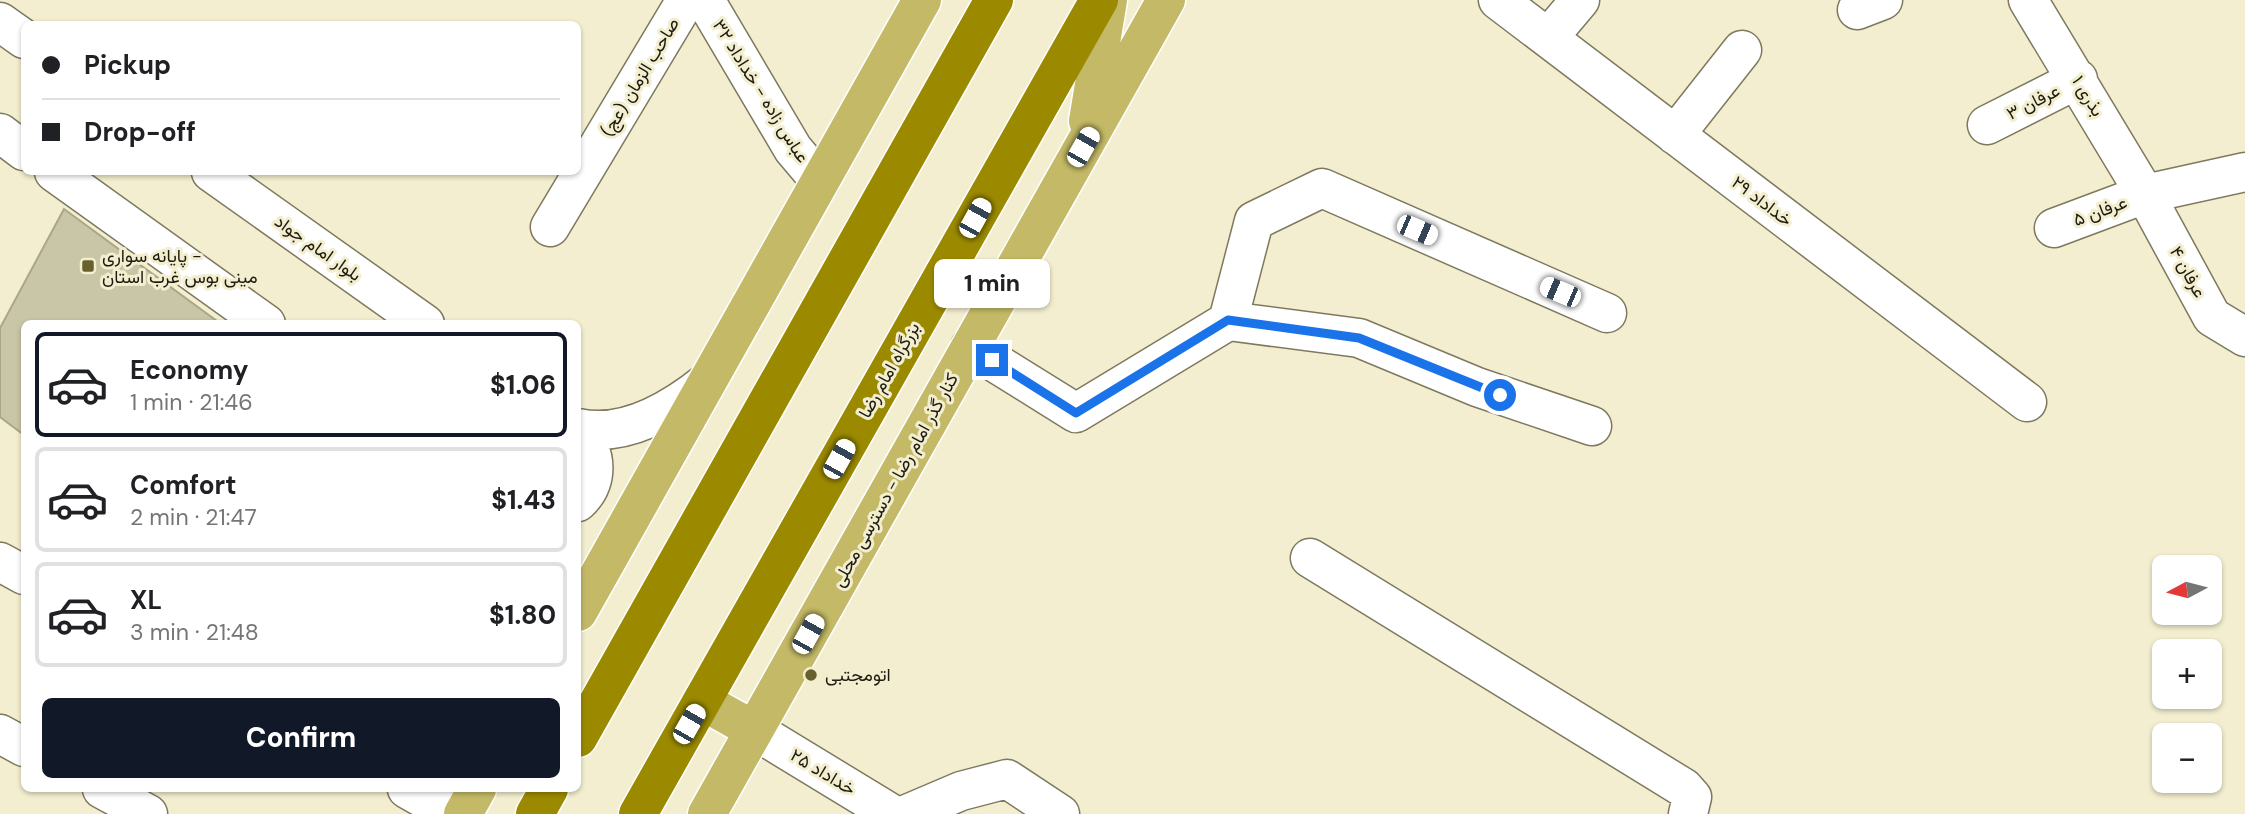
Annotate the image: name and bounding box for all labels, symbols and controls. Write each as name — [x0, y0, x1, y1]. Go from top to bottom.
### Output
street label: صاحب الزمان (عج) — [595, 13, 685, 141]
street label: عباس زاده - خداداد ۳۲ — [707, 15, 815, 167]
text: Pickup — [84, 48, 171, 82]
street label: بذری ۱ — [2066, 71, 2110, 121]
street label: عرفان ۳ — [2002, 78, 2064, 126]
text: Drop-off — [84, 115, 196, 149]
car — [1064, 124, 1103, 170]
street label: خداداد ۲۹ — [1727, 170, 1797, 232]
street label: عرفان ۵ — [2070, 190, 2130, 232]
car — [956, 195, 995, 241]
street label: بلوار امام جواد — [270, 209, 366, 287]
car — [1394, 212, 1441, 248]
street label: عرفان ۴ — [2164, 242, 2212, 302]
place label: پایانه سواری - مینی بوس غرب استان — [102, 244, 258, 289]
marker: پایانه سواری - مینی بوس غرب استان — [80, 258, 96, 274]
callout: 1 min — [934, 258, 1050, 308]
text: 1 min — [964, 268, 1020, 298]
car — [1537, 274, 1584, 310]
street label: بزرگراه امام رضا — [853, 318, 925, 422]
route end — [976, 344, 1008, 376]
icon: car — [46, 353, 109, 416]
text: Economy — [130, 353, 248, 387]
text: $1.06 — [490, 368, 556, 402]
street label: کنار گذر امام رضا - دسترسی محلی — [826, 369, 964, 591]
route start — [1484, 379, 1516, 411]
text: 1 min · 21:46 — [130, 387, 253, 417]
car — [820, 436, 859, 482]
icon: car — [46, 468, 109, 531]
text: Comfort — [130, 468, 236, 502]
text: $1.43 — [491, 483, 556, 517]
text: 2 min · 21:47 — [130, 502, 257, 532]
north arrow — [2152, 555, 2222, 625]
map controls — [2152, 555, 2222, 793]
icon: car — [46, 583, 109, 646]
text: XL — [130, 583, 162, 617]
text: $1.80 — [489, 598, 556, 632]
car — [789, 611, 828, 657]
text: 3 min · 21:48 — [130, 617, 259, 647]
button: + — [2152, 639, 2222, 709]
place label: اتومجتبی — [825, 663, 891, 687]
marker: اتومجتبی — [803, 667, 819, 683]
button: Confirm — [42, 698, 560, 778]
car — [670, 701, 709, 747]
button: − — [2152, 723, 2222, 793]
street label: خداداد ۲۵ — [786, 743, 860, 801]

